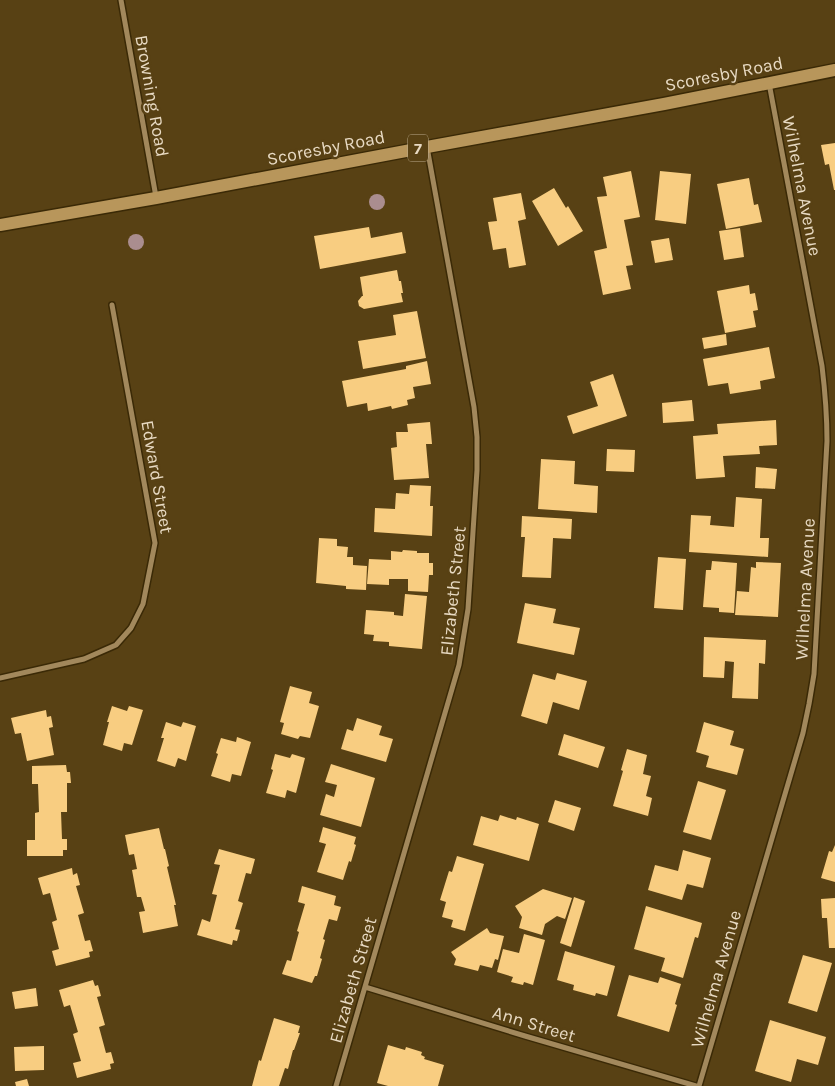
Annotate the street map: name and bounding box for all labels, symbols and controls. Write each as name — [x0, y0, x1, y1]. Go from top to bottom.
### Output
street label: Browning Road — [130, 33, 174, 159]
street label: Scoresby Road — [663, 52, 785, 96]
street label: Wilhelma Avenue — [778, 114, 826, 258]
street label: Scoresby Road — [265, 126, 387, 170]
road number: 7 — [408, 134, 428, 162]
street label: Edward Street — [136, 419, 178, 536]
street label: Wilhelma Avenue — [790, 518, 820, 660]
street label: Elizabeth Street — [435, 525, 471, 657]
street label: Wilhelma Avenue — [686, 908, 746, 1050]
street label: Elizabeth Street — [324, 914, 382, 1046]
street label: Ann Street — [490, 1001, 578, 1047]

